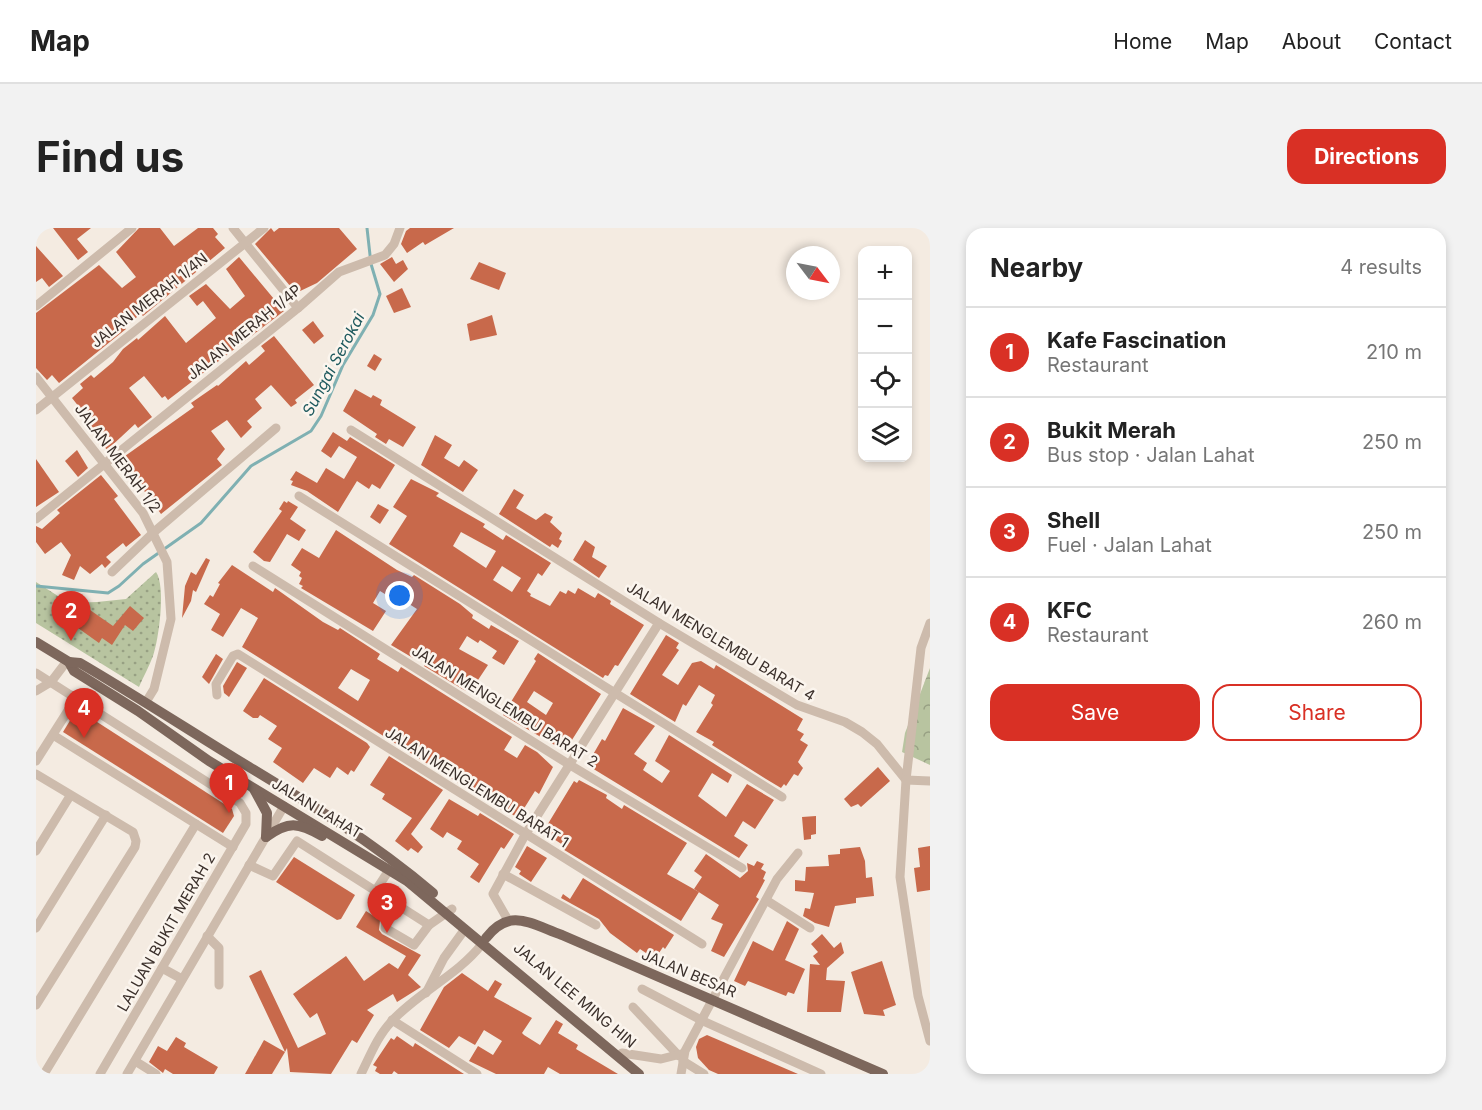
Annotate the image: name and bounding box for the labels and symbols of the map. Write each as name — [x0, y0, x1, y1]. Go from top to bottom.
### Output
north arrow — [786, 246, 840, 300]
street label: JALAN MERAH 1/4N — [87, 248, 211, 352]
street label: JALAN MERAH 1/4P — [183, 280, 305, 384]
water label: Sungai Serokai — [297, 308, 369, 419]
street label: JALAN MERAH 1/2 — [71, 400, 165, 516]
street label: JALAN MENGLEMBU BARAT 4 — [623, 577, 819, 705]
your location — [385, 581, 414, 610]
pin: 2 — [51, 592, 90, 641]
street label: JALAN MENGLEMBU BARAT 2 — [408, 641, 602, 771]
pin: 4 — [64, 688, 104, 738]
street label: JALAN MENGLEMBU BARAT 1 — [382, 722, 572, 852]
pin: 1 — [210, 764, 248, 813]
street label: JALAN LAHAT — [269, 774, 365, 842]
street label: LALUAN BUKIT MERAH 2 — [113, 849, 219, 1015]
pin: 3 — [368, 884, 406, 933]
street label: JALAN LEE MING HIN — [510, 938, 640, 1052]
street label: JALAN BESAR — [639, 944, 740, 1002]

